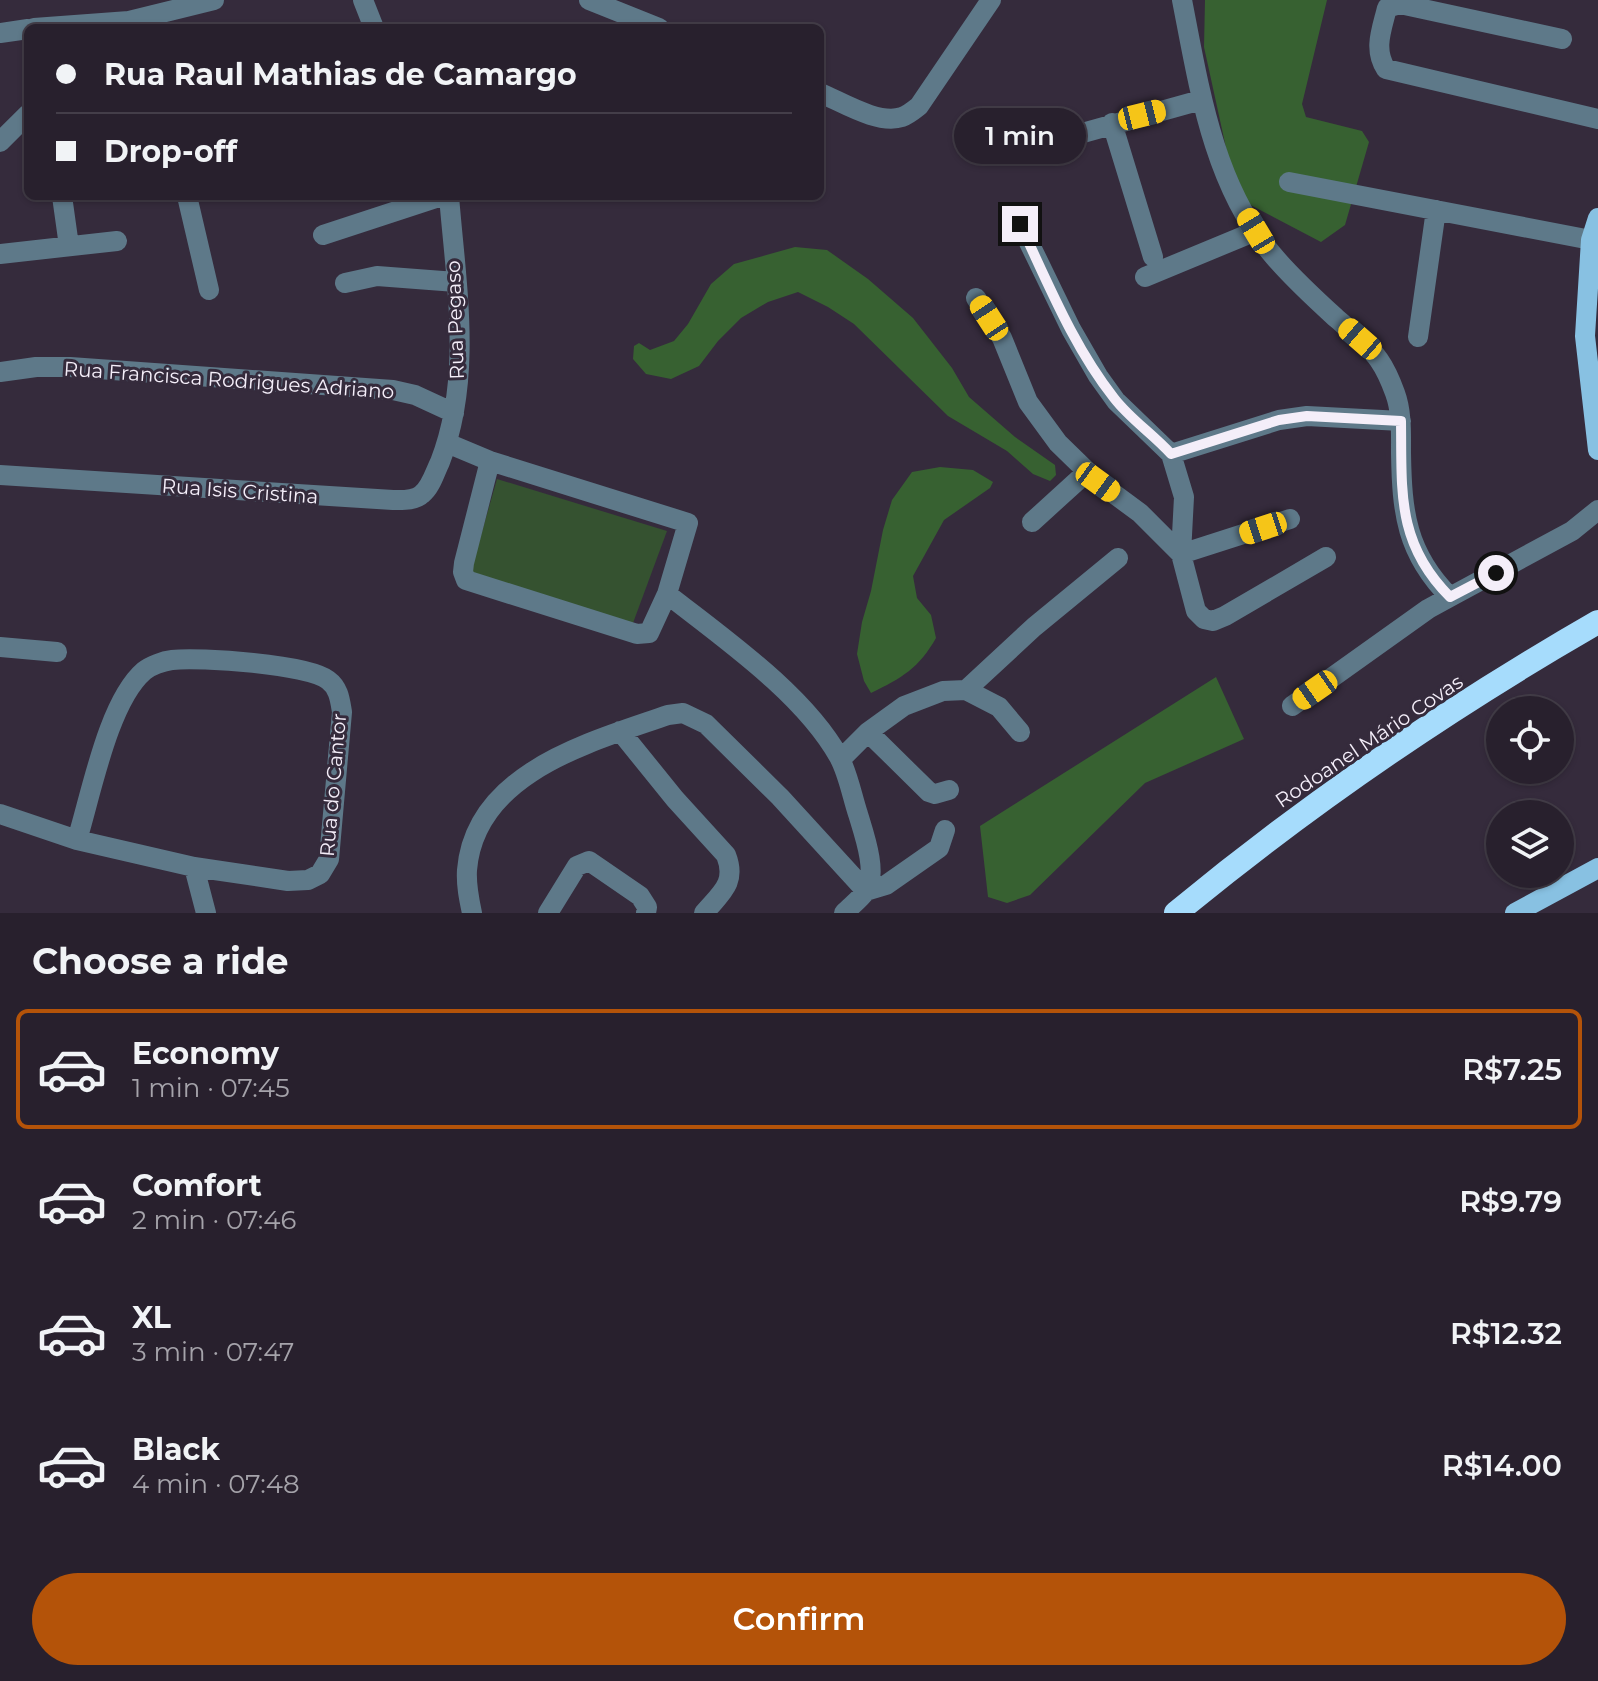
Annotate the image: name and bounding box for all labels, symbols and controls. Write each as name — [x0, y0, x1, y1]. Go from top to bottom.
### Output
text: Rua Raul Mathias de Camargo — [104, 56, 577, 93]
car — [1116, 98, 1168, 132]
callout: 1 min — [954, 108, 1086, 164]
text: 1 min — [985, 120, 1055, 152]
text: Drop-off — [104, 133, 237, 170]
car — [1233, 204, 1279, 258]
route end — [1002, 206, 1038, 242]
street label: Rua Pegaso — [441, 260, 469, 380]
car — [966, 291, 1012, 345]
car — [1334, 314, 1386, 364]
street label: Rua Francisca Rodrigues Adriano — [63, 356, 395, 404]
car — [1072, 458, 1124, 506]
street label: Rua Isis Cristina — [161, 474, 319, 508]
car — [1236, 509, 1290, 547]
route start — [1478, 555, 1514, 591]
car — [1288, 666, 1342, 714]
street label: Rodoanel Mário Covas — [1271, 669, 1467, 813]
map controls — [1486, 696, 1574, 888]
button: locate — [1486, 696, 1574, 784]
street label: Rua do Cantor — [315, 712, 351, 858]
button: layers — [1486, 800, 1574, 888]
text: Choose a ride — [32, 939, 289, 983]
icon: car — [36, 1033, 108, 1105]
text: Economy — [132, 1035, 279, 1072]
text: R$7.25 — [1462, 1051, 1562, 1088]
text: 1 min · 07:45 — [132, 1072, 290, 1104]
icon: car — [36, 1165, 108, 1237]
text: Comfort — [132, 1167, 262, 1204]
text: R$9.79 — [1459, 1183, 1562, 1220]
text: 2 min · 07:46 — [132, 1204, 296, 1236]
icon: car — [36, 1297, 108, 1369]
text: XL — [132, 1299, 171, 1336]
text: R$12.32 — [1450, 1315, 1562, 1352]
text: 3 min · 07:47 — [132, 1336, 294, 1368]
icon: car — [36, 1429, 108, 1501]
text: Black — [132, 1431, 220, 1468]
text: R$14.00 — [1442, 1447, 1562, 1484]
text: 4 min · 07:48 — [132, 1468, 300, 1500]
button: Confirm — [32, 1573, 1566, 1665]

